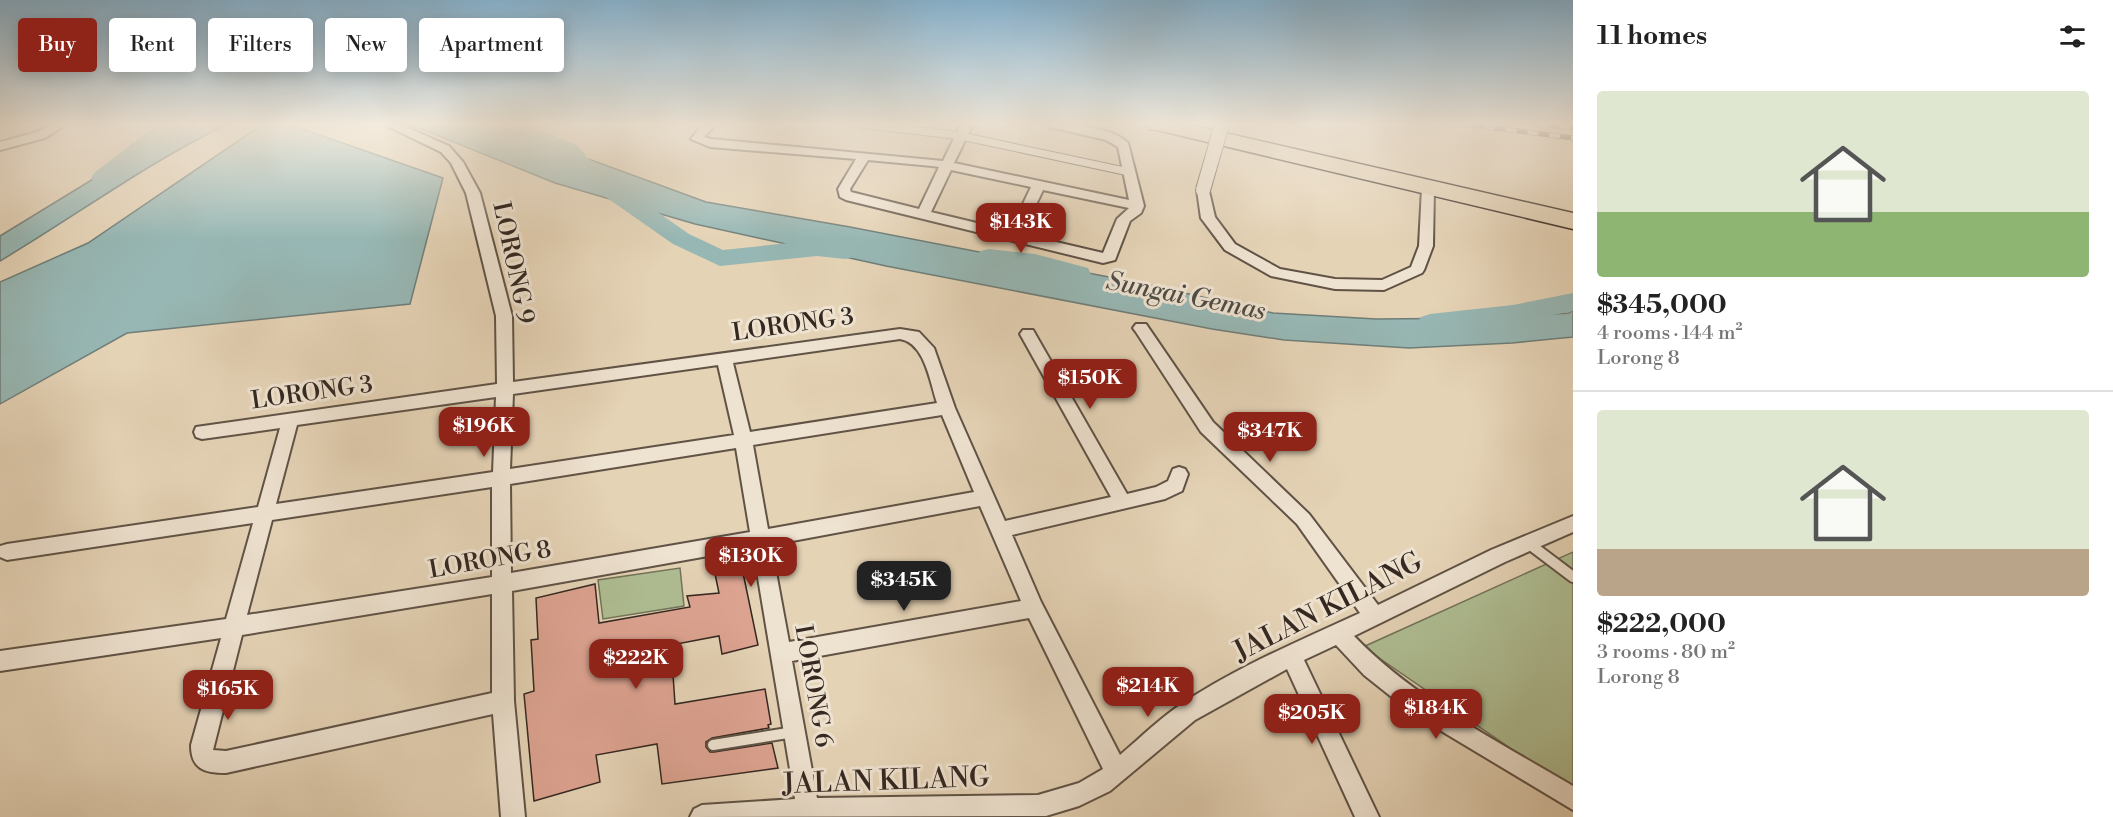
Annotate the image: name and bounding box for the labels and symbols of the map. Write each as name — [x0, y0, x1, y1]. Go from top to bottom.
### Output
street label: LORONG 9 — [485, 199, 541, 327]
pin: $143K — [979, 203, 1063, 254]
water label: Sungai Gemas — [1104, 265, 1269, 327]
street label: LORONG 3 — [730, 302, 856, 348]
pin: $150K — [1048, 359, 1132, 410]
street label: LORONG 3 — [249, 370, 375, 416]
pin: $196K — [442, 407, 526, 458]
pin: $347K — [1228, 412, 1312, 463]
street label: LORONG 8 — [426, 534, 554, 586]
pin: $130K — [709, 537, 793, 588]
street label: JALAN KILANG — [1227, 544, 1429, 670]
pin: $345K — [862, 561, 946, 612]
street label: LORONG 6 — [787, 622, 839, 750]
pin: $222K — [594, 639, 678, 690]
pin: $214K — [1106, 667, 1190, 718]
pin: $165K — [186, 670, 270, 721]
pin: $184K — [1394, 689, 1478, 740]
pin: $205K — [1270, 694, 1354, 745]
street label: JALAN KILANG — [781, 760, 991, 802]

